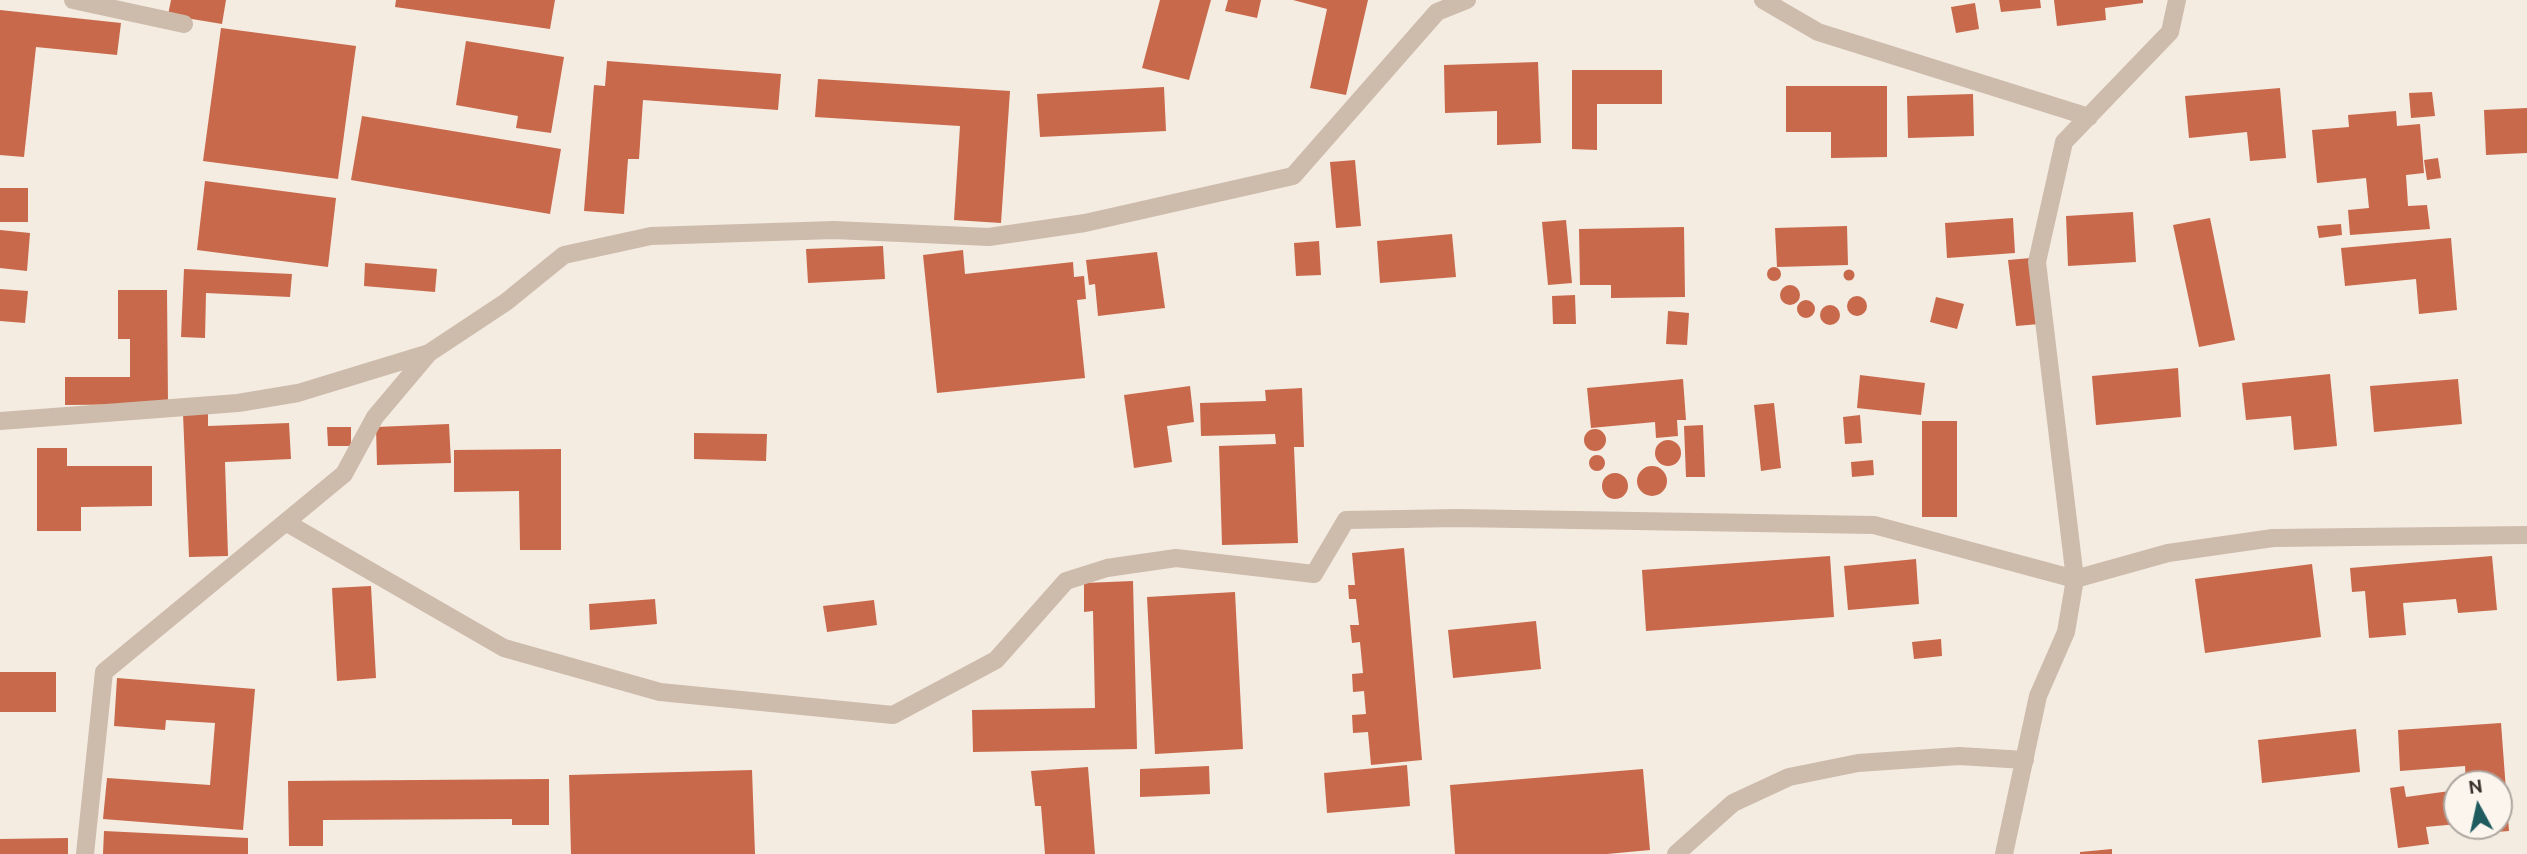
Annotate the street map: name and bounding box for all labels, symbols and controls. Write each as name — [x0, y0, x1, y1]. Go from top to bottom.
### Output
north arrow — [2443, 770, 2513, 840]
text: N — [2467, 774, 2484, 798]

